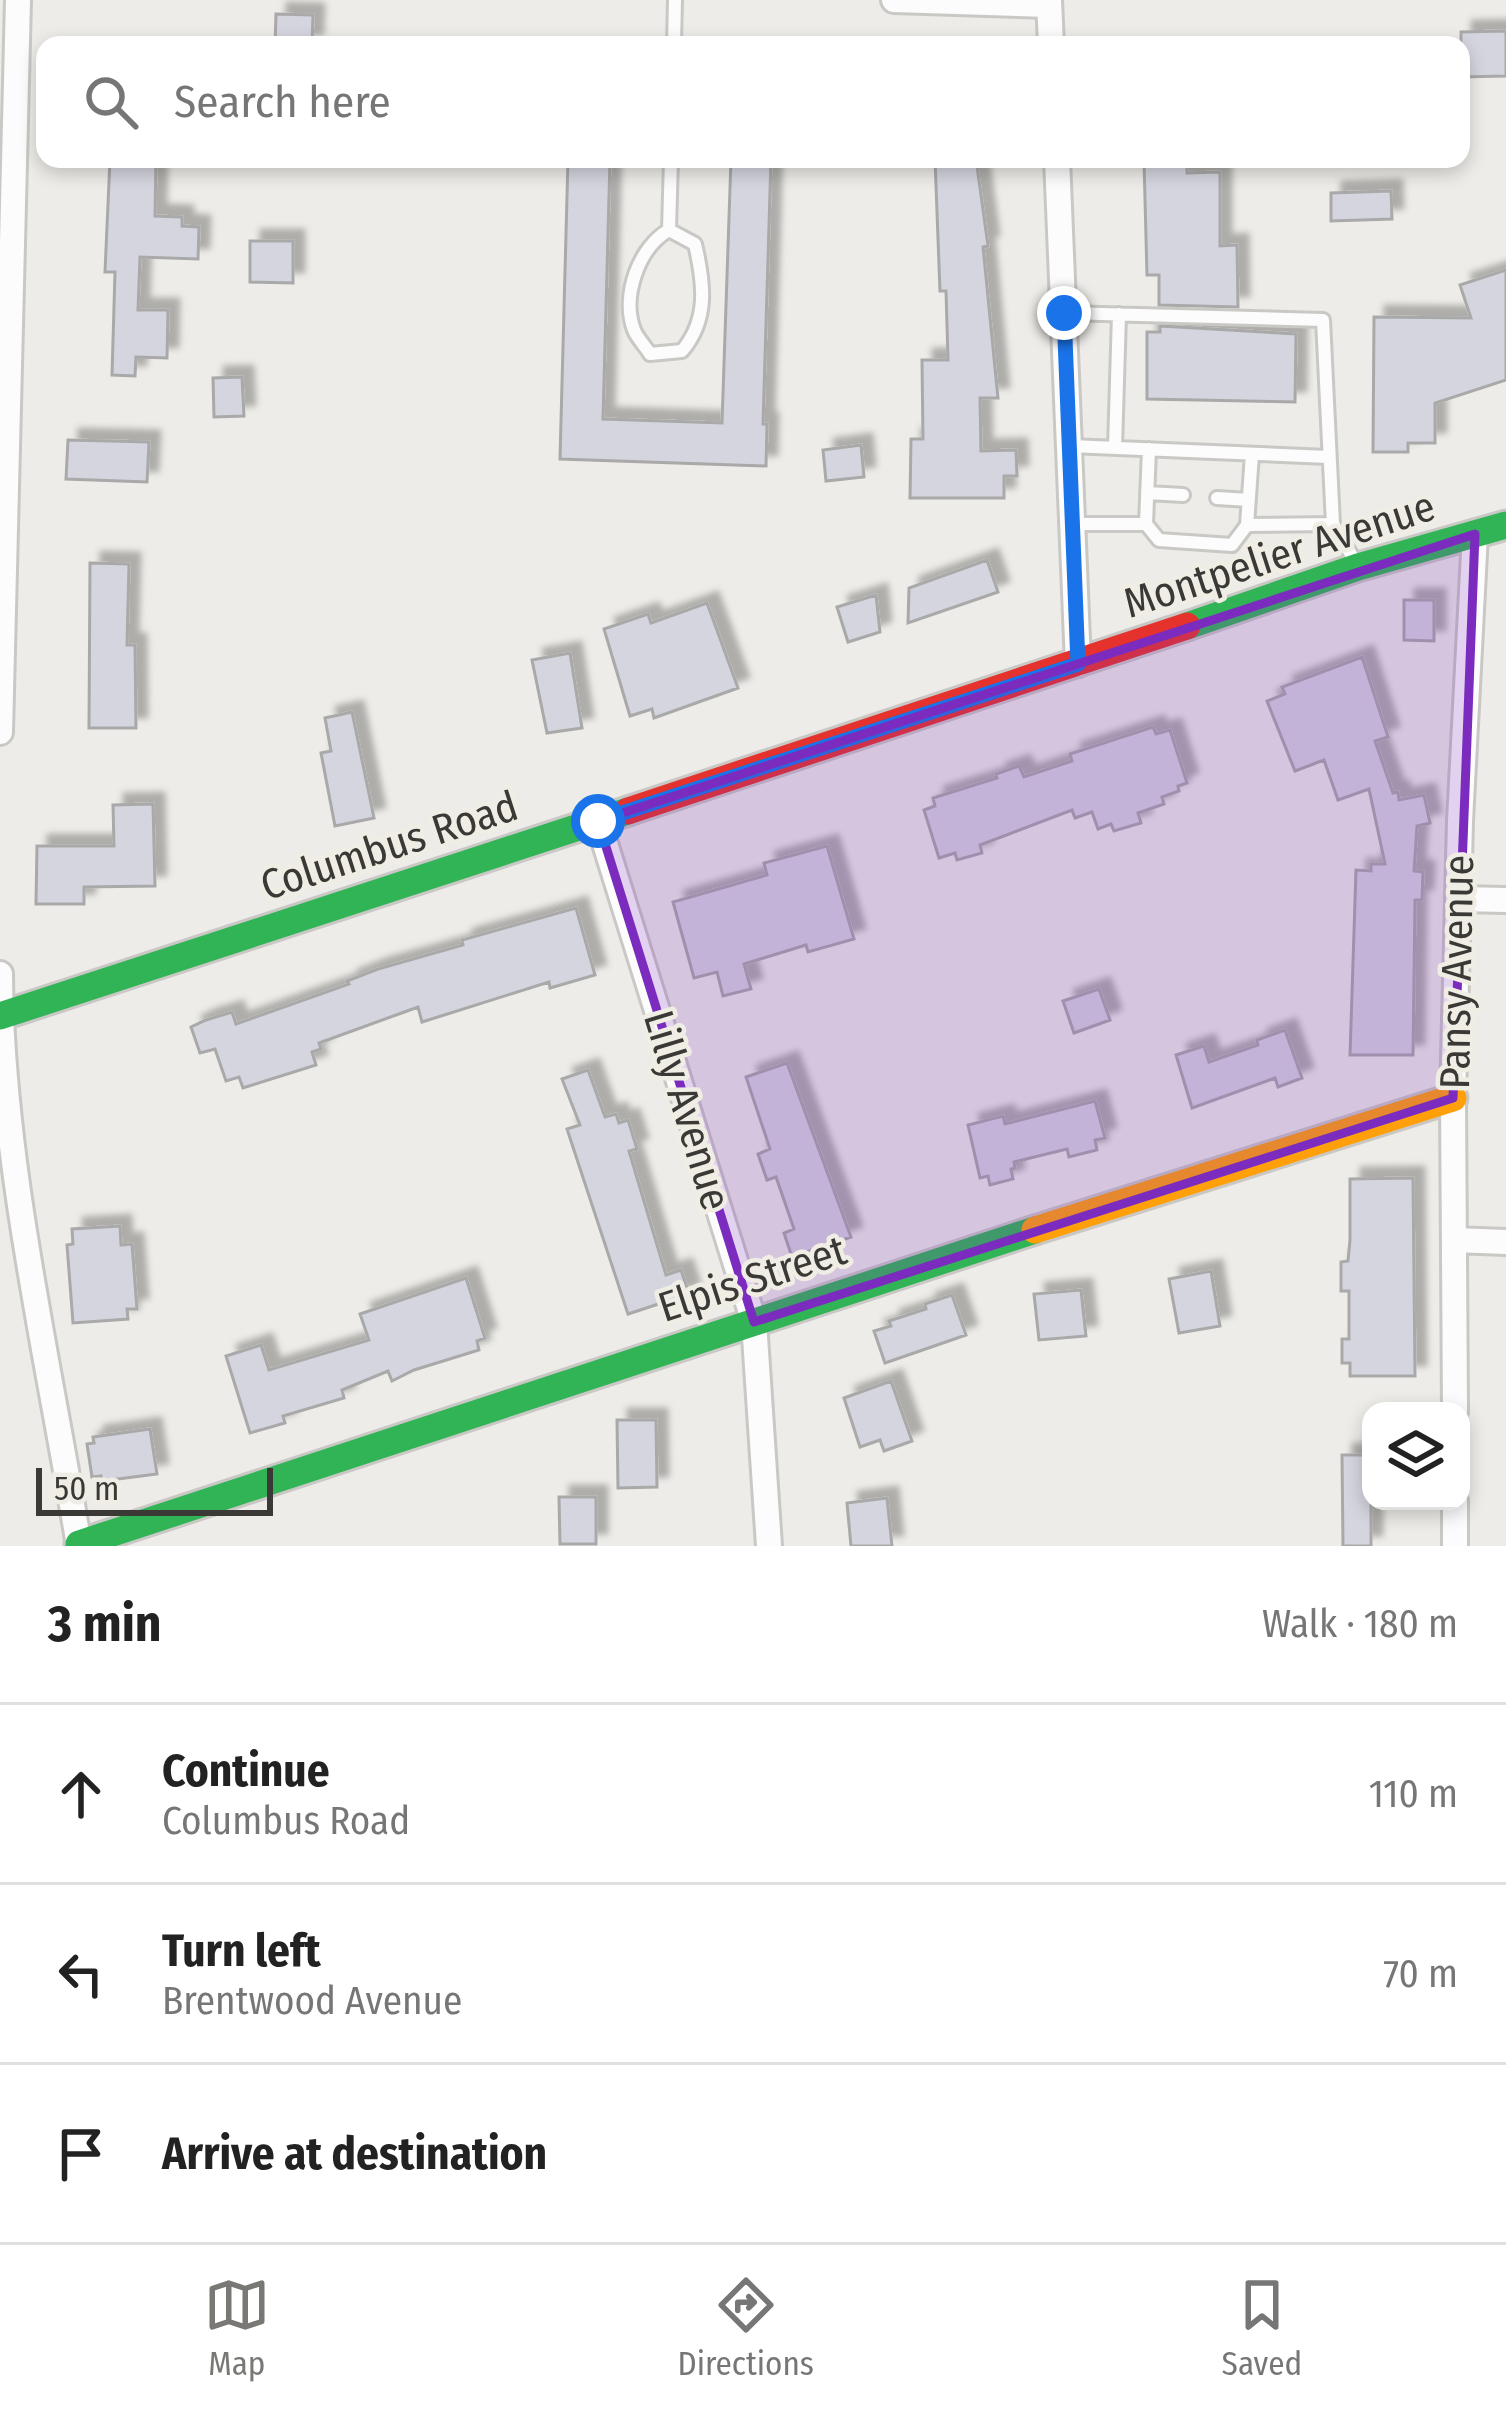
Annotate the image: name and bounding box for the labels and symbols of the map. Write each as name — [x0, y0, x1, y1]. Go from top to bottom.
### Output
route end — [1037, 286, 1091, 340]
street label: Montpelier Avenue — [1117, 481, 1441, 629]
street label: Columbus Road — [255, 781, 524, 911]
route start — [571, 794, 625, 848]
street label: Pansy Avenue — [1430, 854, 1484, 1090]
street label: Lilly Avenue — [633, 1005, 741, 1216]
street label: Elpis Street — [652, 1225, 853, 1333]
scale bar — [36, 1462, 273, 1515]

